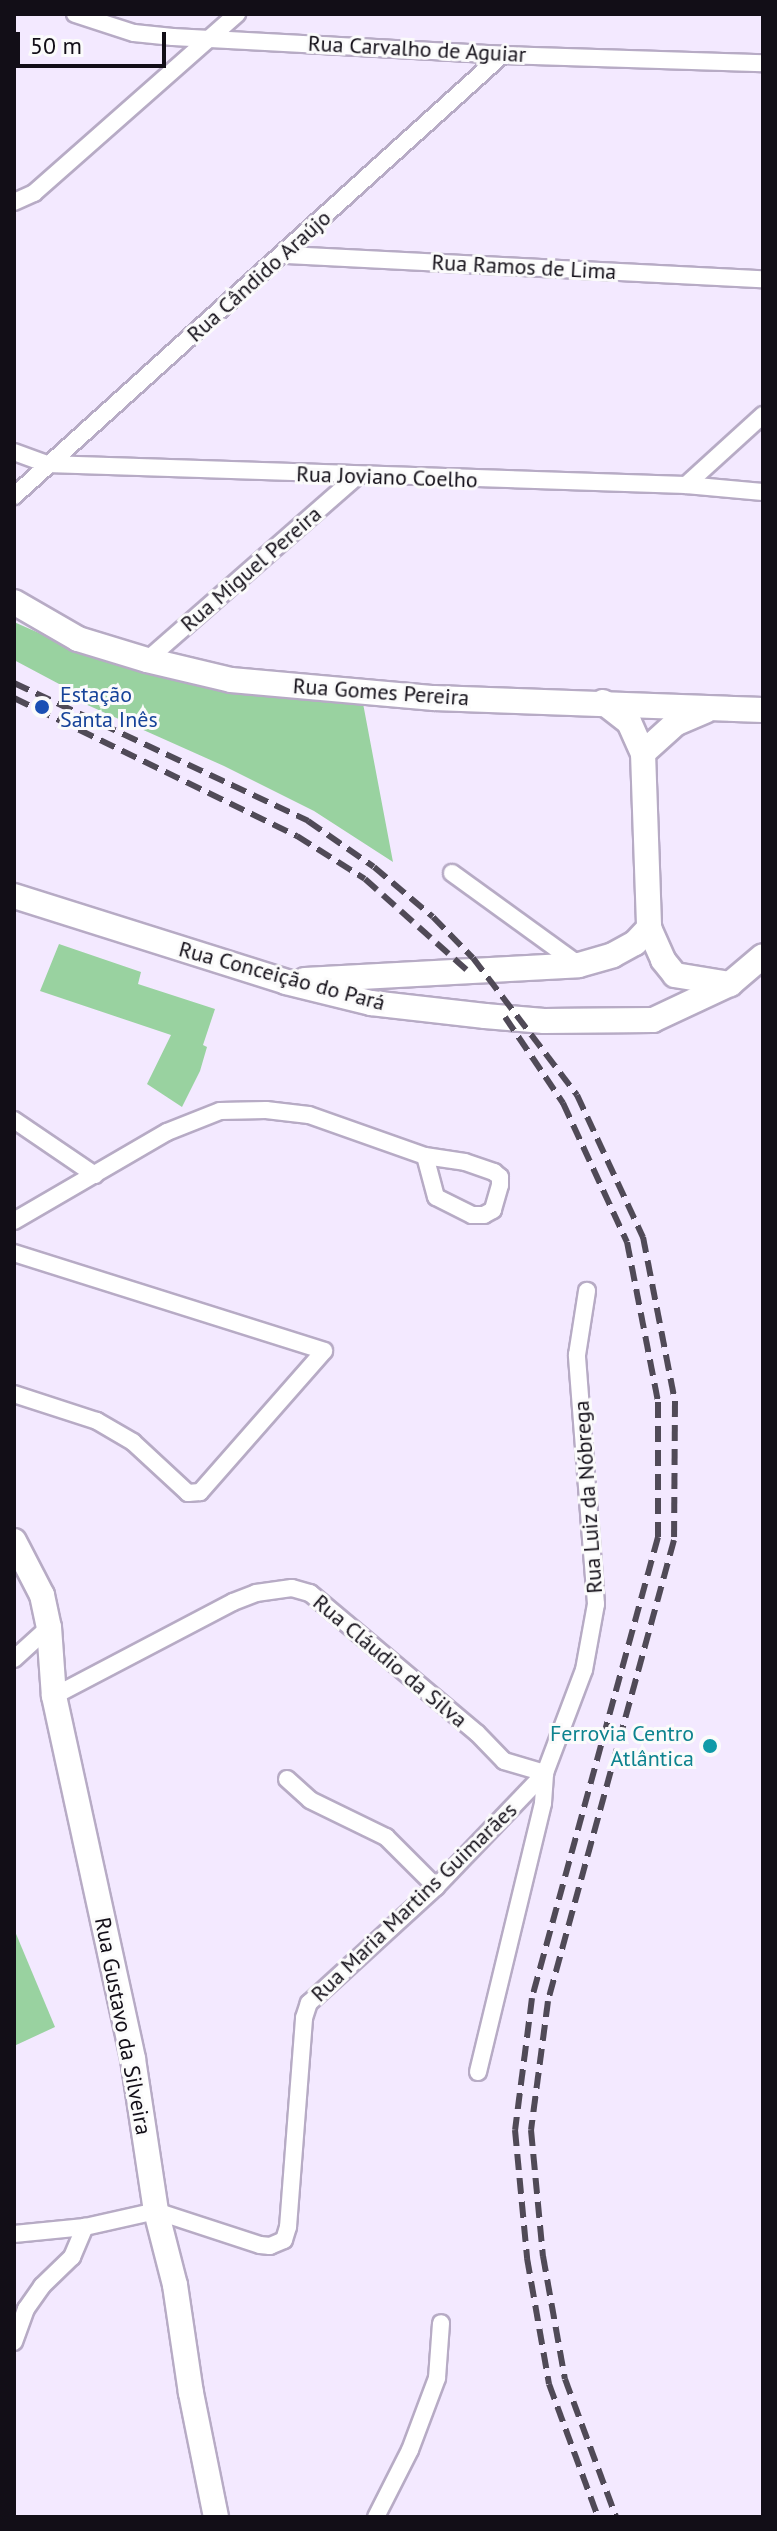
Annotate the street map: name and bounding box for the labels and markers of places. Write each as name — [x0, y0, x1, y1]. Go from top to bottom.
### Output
place label: Estação Santa Inês — [60, 681, 158, 732]
marker: Estação Santa Inês — [31, 696, 53, 718]
place label: Ferrovia Centro Atlântica — [550, 1720, 694, 1772]
marker: Ferrovia Centro Atlântica — [701, 1737, 719, 1755]

